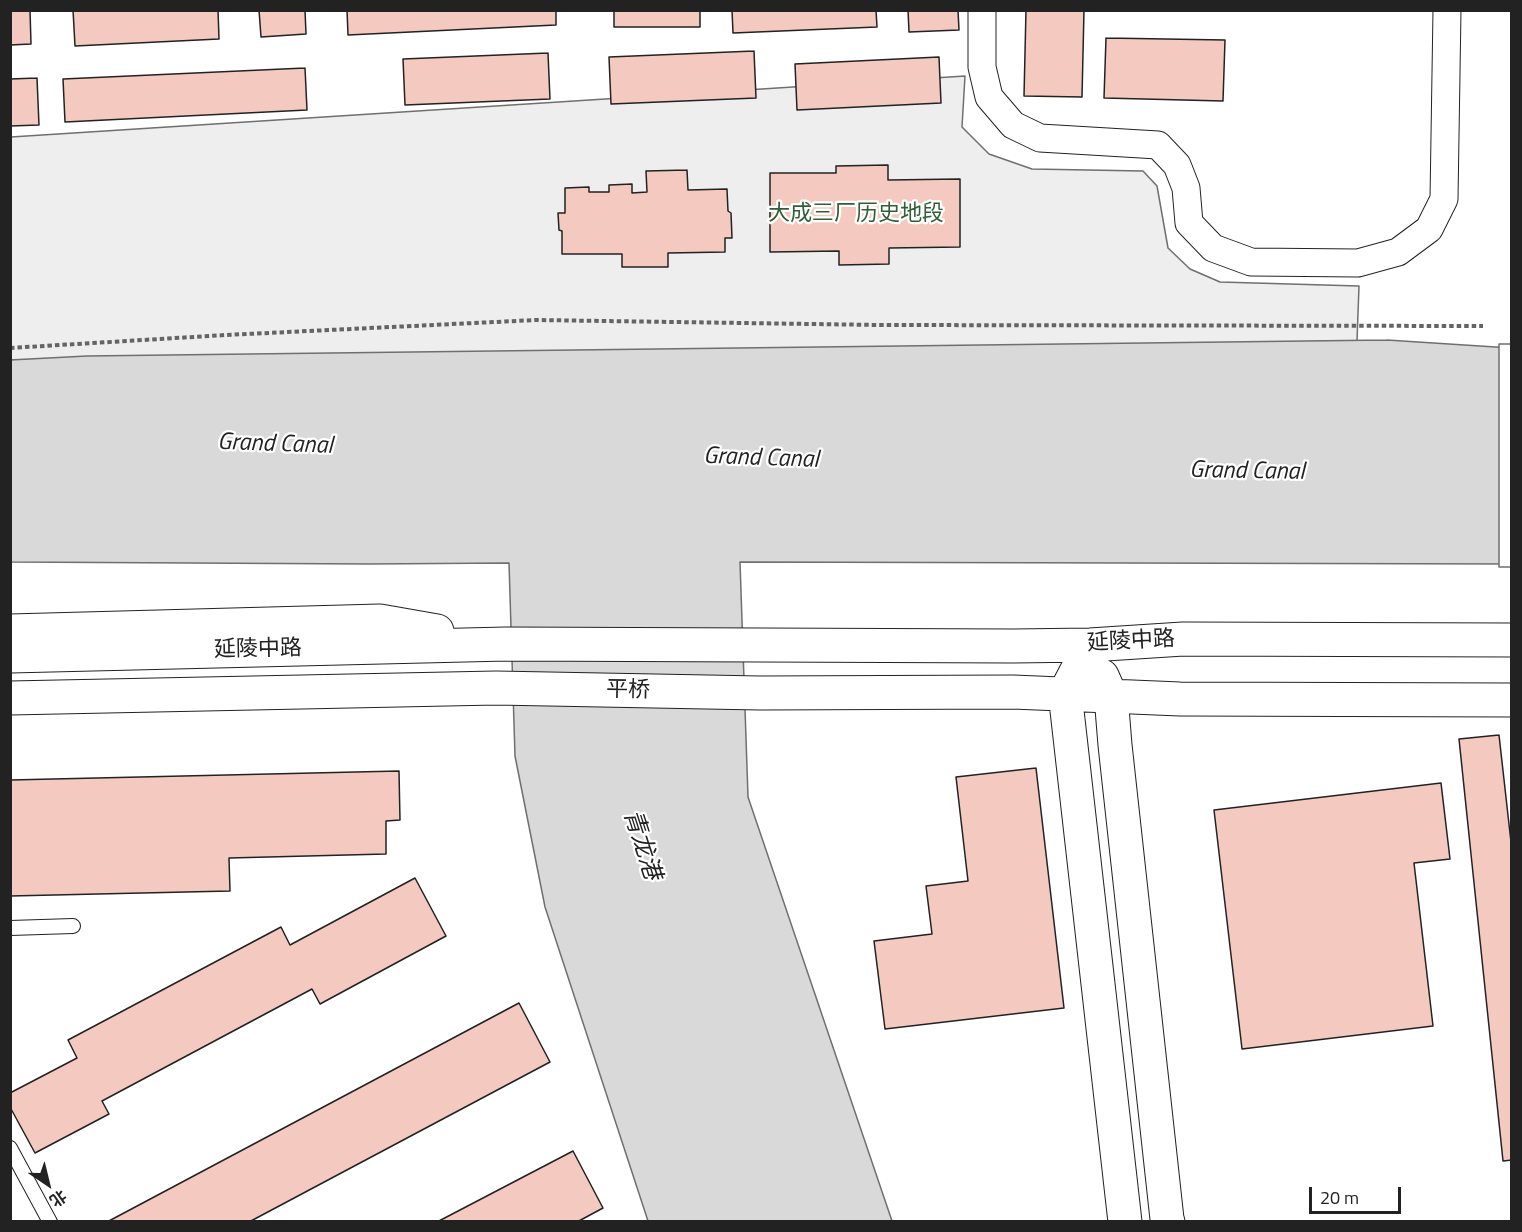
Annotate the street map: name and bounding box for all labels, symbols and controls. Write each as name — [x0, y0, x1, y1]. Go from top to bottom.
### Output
park label: 大成三厂历史地段 — [768, 202, 944, 228]
water label: Grand Canal — [217, 429, 333, 461]
water label: Grand Canal — [703, 443, 819, 475]
water label: Grand Canal — [1189, 457, 1305, 487]
street label: 延陵中路 — [1086, 627, 1176, 657]
street label: 延陵中路 — [214, 636, 302, 664]
street label: 平桥 — [606, 677, 650, 705]
water label: 青龙港 — [616, 806, 666, 884]
north arrow — [18, 1154, 78, 1214]
scale bar — [1312, 1175, 1404, 1213]
text: 北 — [45, 1184, 72, 1213]
text: 20 m — [1320, 1184, 1359, 1211]

